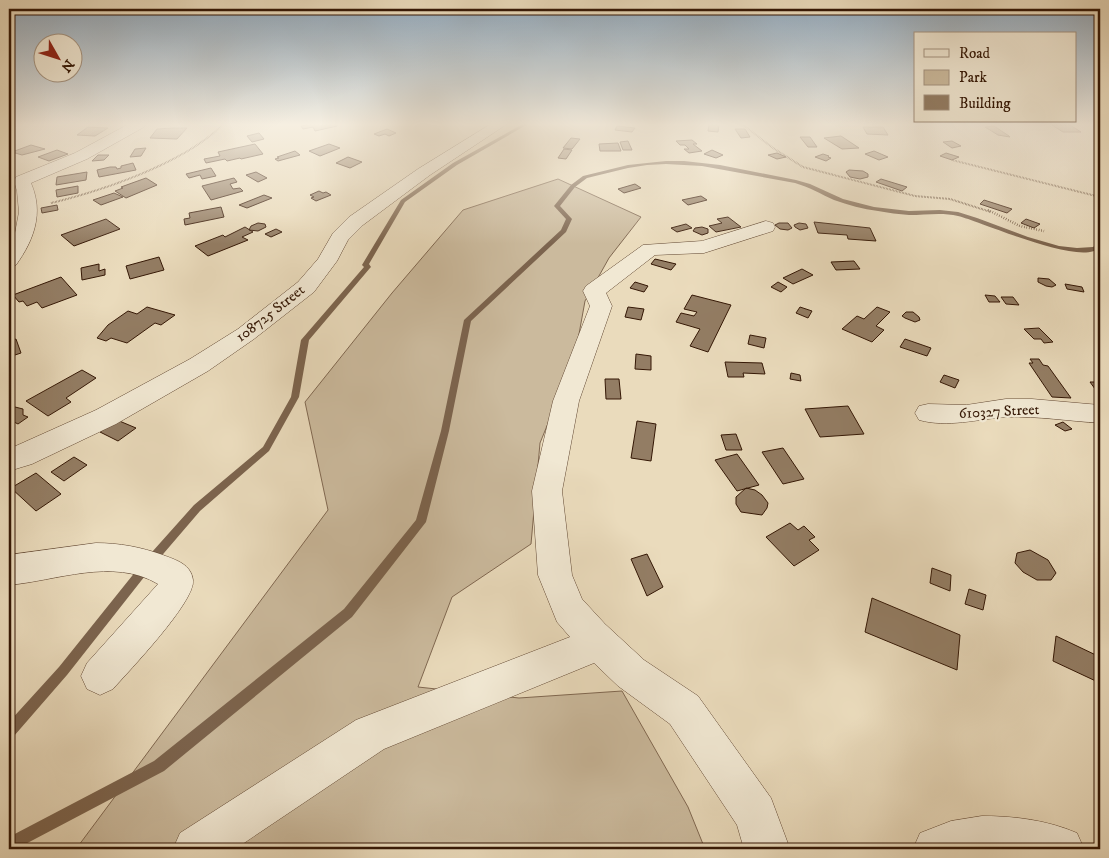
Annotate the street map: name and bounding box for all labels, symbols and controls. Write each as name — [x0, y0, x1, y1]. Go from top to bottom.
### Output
north arrow — [32, 32, 82, 82]
legend — [914, 32, 1076, 122]
text: Road — [959, 44, 991, 63]
text: N — [56, 55, 78, 76]
text: Park — [959, 68, 988, 87]
text: Building — [959, 94, 1011, 113]
street label: 108725 Street — [232, 280, 309, 346]
street label: 610327 Street — [958, 400, 1040, 423]

